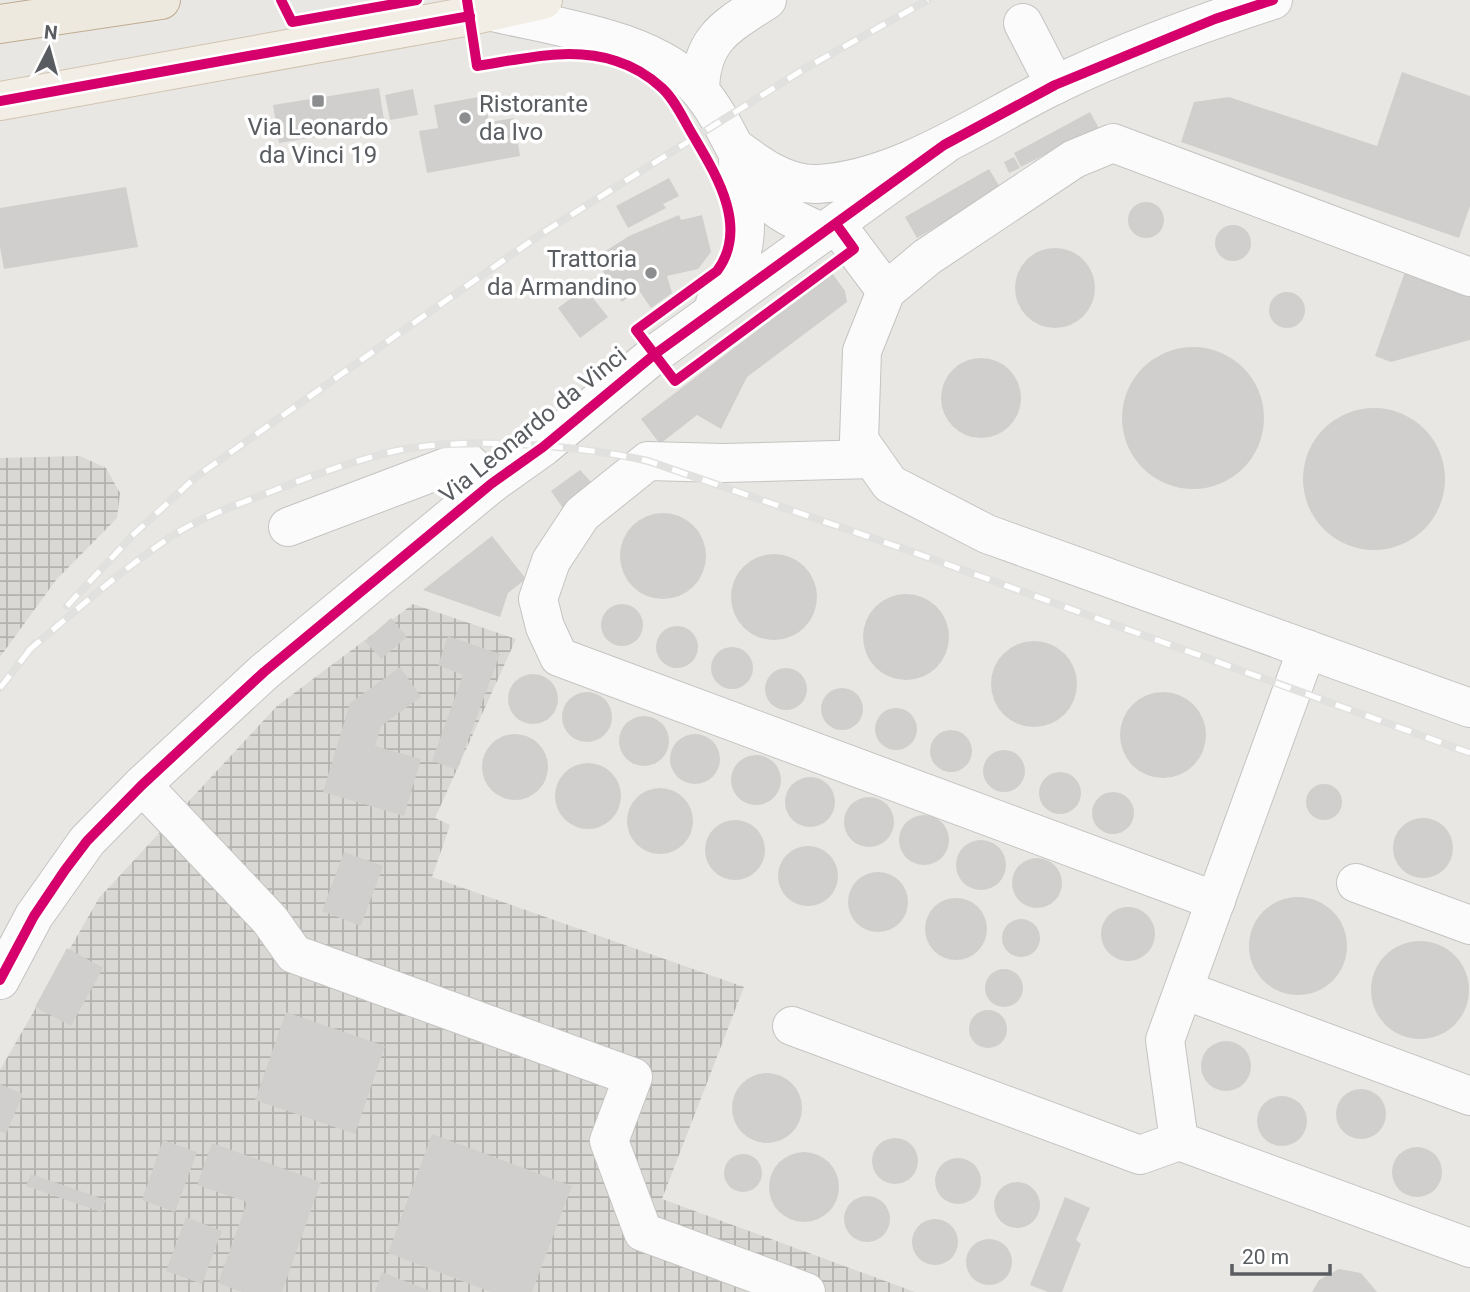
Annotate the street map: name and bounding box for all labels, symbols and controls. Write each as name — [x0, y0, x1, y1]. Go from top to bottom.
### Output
north arrow — [14, 14, 84, 84]
text: N — [43, 20, 59, 45]
place label: Ristorante da Ivo — [479, 90, 588, 146]
marker: Via Leonardo da Vinci 19 — [310, 93, 326, 109]
marker: Ristorante da Ivo — [457, 110, 473, 126]
place label: Via Leonardo da Vinci 19 — [248, 113, 388, 169]
place label: Trattoria da Armandino — [487, 245, 637, 301]
marker: Trattoria da Armandino — [643, 265, 659, 281]
street label: Via Leonardo da Vinci — [434, 341, 632, 509]
scale bar — [1232, 1232, 1330, 1276]
text: 20 m — [1242, 1245, 1289, 1269]

